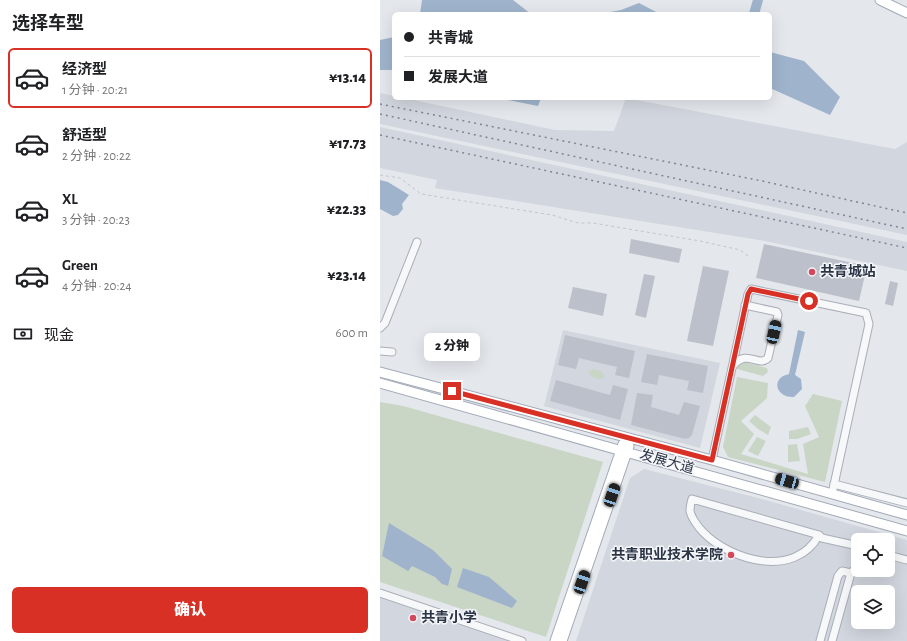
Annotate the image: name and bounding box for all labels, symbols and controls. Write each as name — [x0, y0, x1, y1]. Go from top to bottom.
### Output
text: 选择车型 — [12, 15, 84, 33]
text: 共青城 — [428, 31, 473, 46]
icon: car — [14, 60, 50, 96]
text: 经济型 — [62, 62, 107, 77]
text: ¥13.14 — [329, 70, 366, 85]
text: 发展大道 — [428, 70, 488, 85]
text: 1 分钟 · 20:21 — [62, 84, 128, 97]
icon: car — [14, 126, 50, 162]
text: 舒适型 — [62, 128, 107, 143]
text: ¥17.73 — [329, 136, 366, 151]
text: 2 分钟 · 20:22 — [62, 150, 131, 163]
icon: car — [14, 192, 50, 228]
text: XL — [62, 192, 78, 207]
text: ¥22.33 — [327, 202, 366, 217]
text: 3 分钟 · 20:23 — [62, 214, 130, 227]
icon: car — [14, 258, 50, 294]
text: Green — [62, 258, 98, 273]
place label: 共青城站 — [820, 263, 876, 279]
marker: 共青城站 — [807, 267, 817, 277]
text: ¥23.14 — [327, 268, 366, 283]
text: 4 分钟 · 20:24 — [62, 280, 132, 293]
route start — [800, 292, 818, 310]
car — [766, 319, 782, 345]
icon: cash — [12, 323, 34, 345]
text: 600 m — [336, 327, 368, 340]
text: 现金 — [44, 328, 74, 343]
callout: 2 分钟 — [424, 333, 480, 361]
text: 2 分钟 — [435, 340, 469, 353]
route end — [443, 382, 461, 400]
street label: 发展大道 — [638, 446, 696, 476]
car — [774, 472, 800, 490]
car — [602, 482, 622, 508]
map controls — [851, 533, 895, 629]
button: locate — [851, 533, 895, 577]
place label: 共青职业技术学院 — [611, 547, 723, 562]
marker: 共青职业技术学院 — [726, 550, 736, 560]
car — [572, 569, 592, 595]
button: layers — [851, 585, 895, 629]
button: 确认 — [12, 587, 368, 633]
place label: 共青小学 — [421, 610, 477, 625]
marker: 共青小学 — [408, 613, 418, 623]

